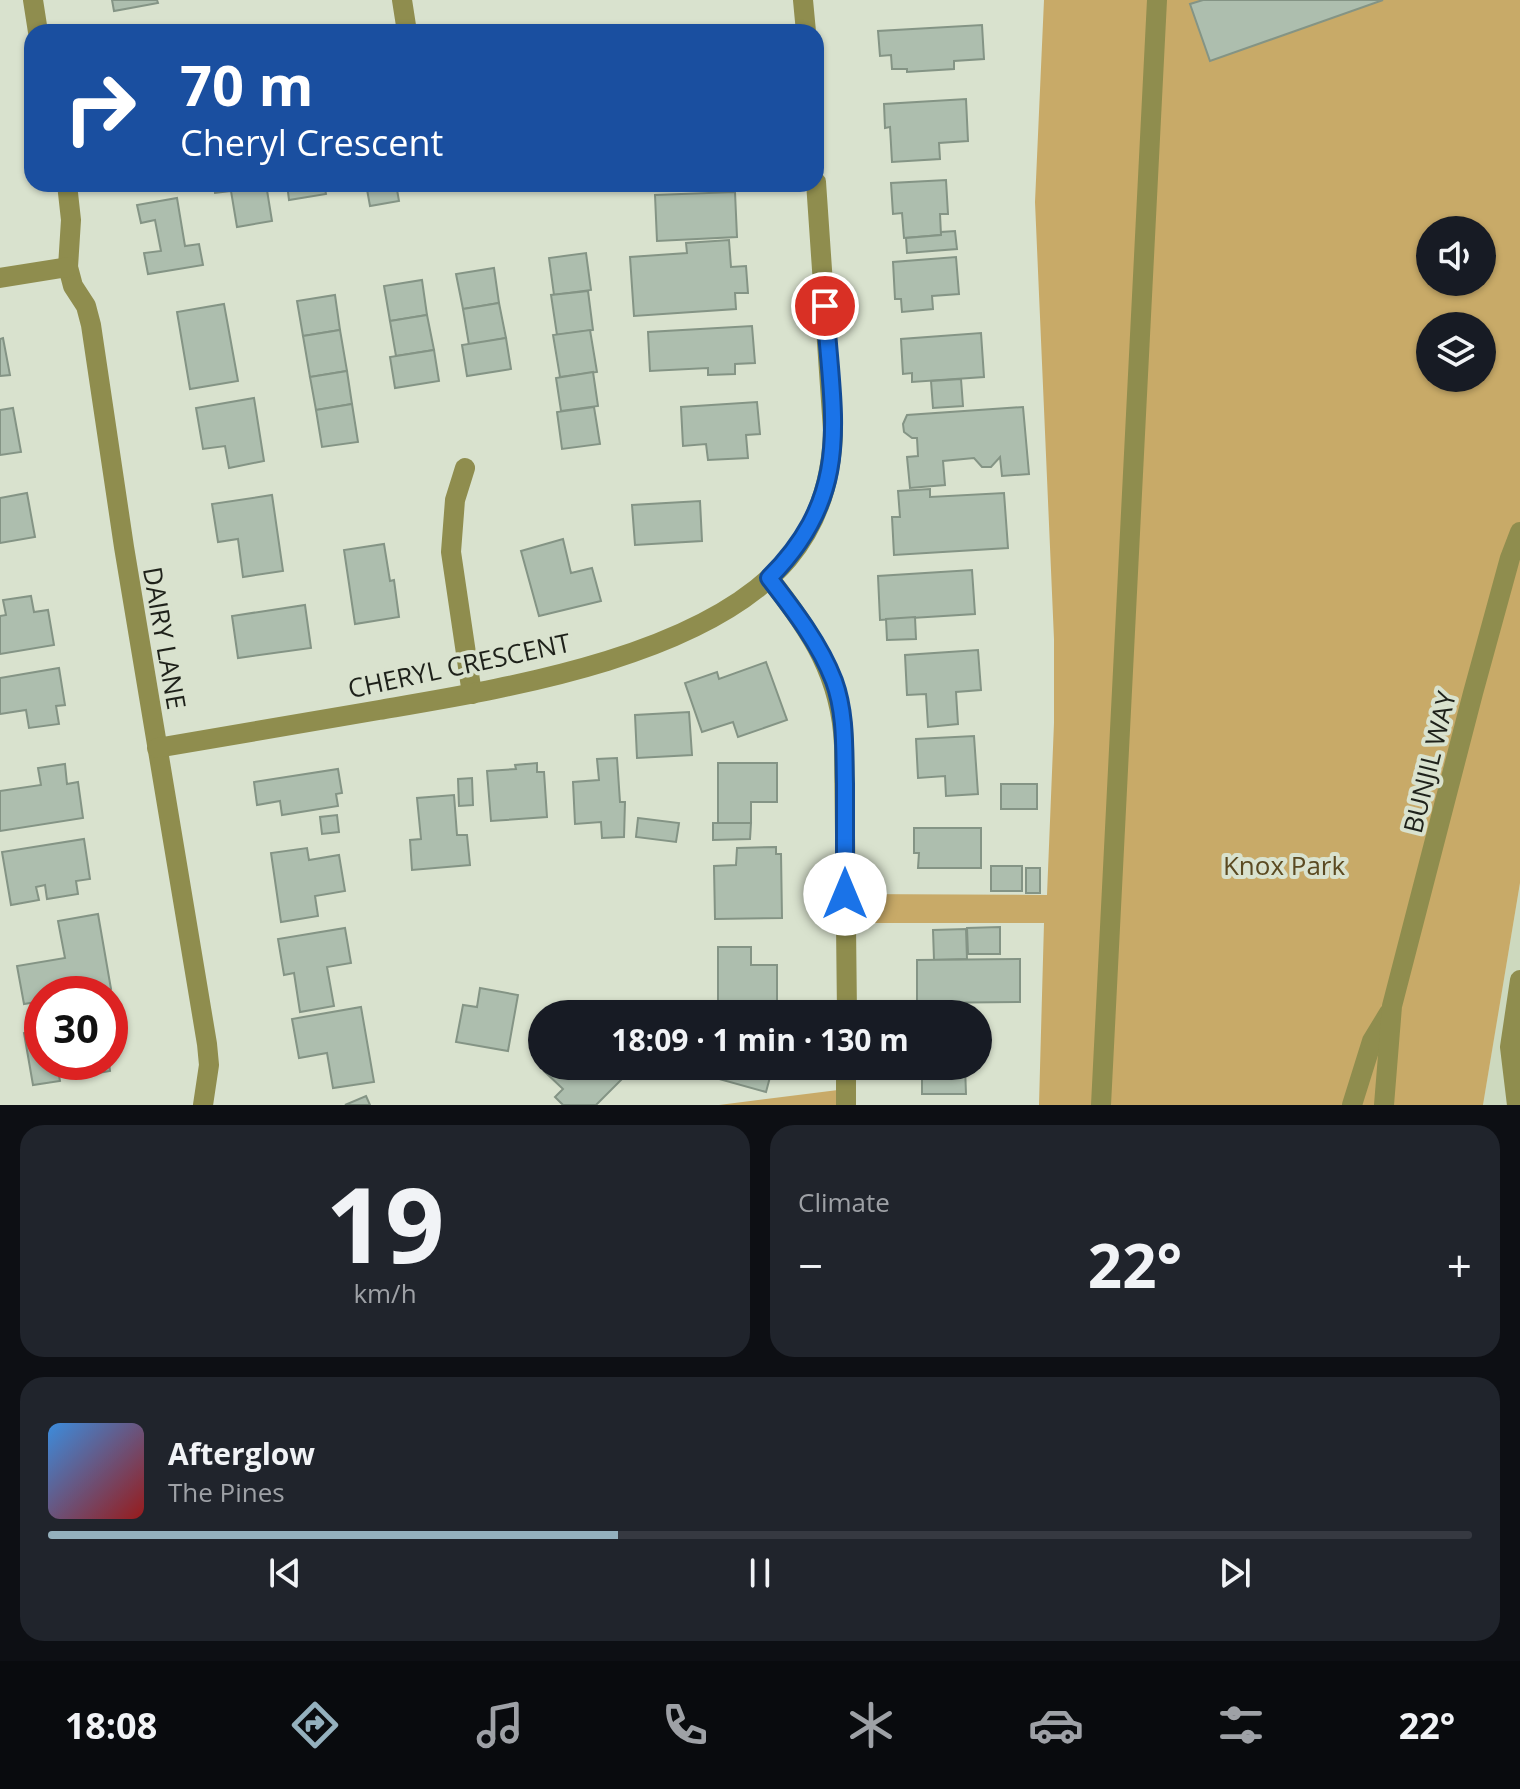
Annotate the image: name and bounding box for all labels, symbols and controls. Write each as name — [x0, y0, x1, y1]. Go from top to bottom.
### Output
text: 70 m — [180, 46, 314, 122]
icon: right — [48, 56, 152, 160]
text: Cheryl Crescent — [180, 118, 443, 167]
map controls — [1416, 216, 1496, 392]
button: sound — [1416, 216, 1496, 296]
pin — [791, 272, 859, 340]
icon: arrive — [803, 284, 847, 328]
button: layers — [1416, 312, 1496, 392]
street label: DAIRY LANE — [135, 564, 195, 712]
street label: CHERYL CRESCENT — [344, 624, 574, 706]
street label: BUNJIL WAY — [1394, 687, 1464, 837]
park label: Knox Park — [1223, 847, 1345, 883]
position arrow — [803, 852, 887, 936]
speed limit sign: 30 — [24, 976, 128, 1080]
text: 18:09 · 1 min · 130 m — [611, 1019, 909, 1060]
text: 19 — [326, 1152, 444, 1293]
text: Climate — [798, 1184, 890, 1220]
text: 22° — [1088, 1224, 1182, 1306]
text: − — [798, 1235, 823, 1295]
text: + — [1447, 1235, 1472, 1295]
text: km/h — [353, 1275, 417, 1311]
text: Afterglow — [168, 1433, 315, 1474]
text: The Pines — [168, 1474, 285, 1510]
icon: previous — [263, 1551, 307, 1595]
icon: pause — [738, 1551, 782, 1595]
icon: next — [1213, 1551, 1257, 1595]
icon: directions — [287, 1697, 343, 1753]
icon: music — [472, 1697, 528, 1753]
icon: phone — [657, 1697, 713, 1753]
icon: climate — [843, 1697, 899, 1753]
icon: car — [1028, 1697, 1084, 1753]
icon: filters — [1213, 1697, 1269, 1753]
text: 18:08 — [65, 1701, 157, 1750]
text: 22° — [1399, 1701, 1455, 1750]

